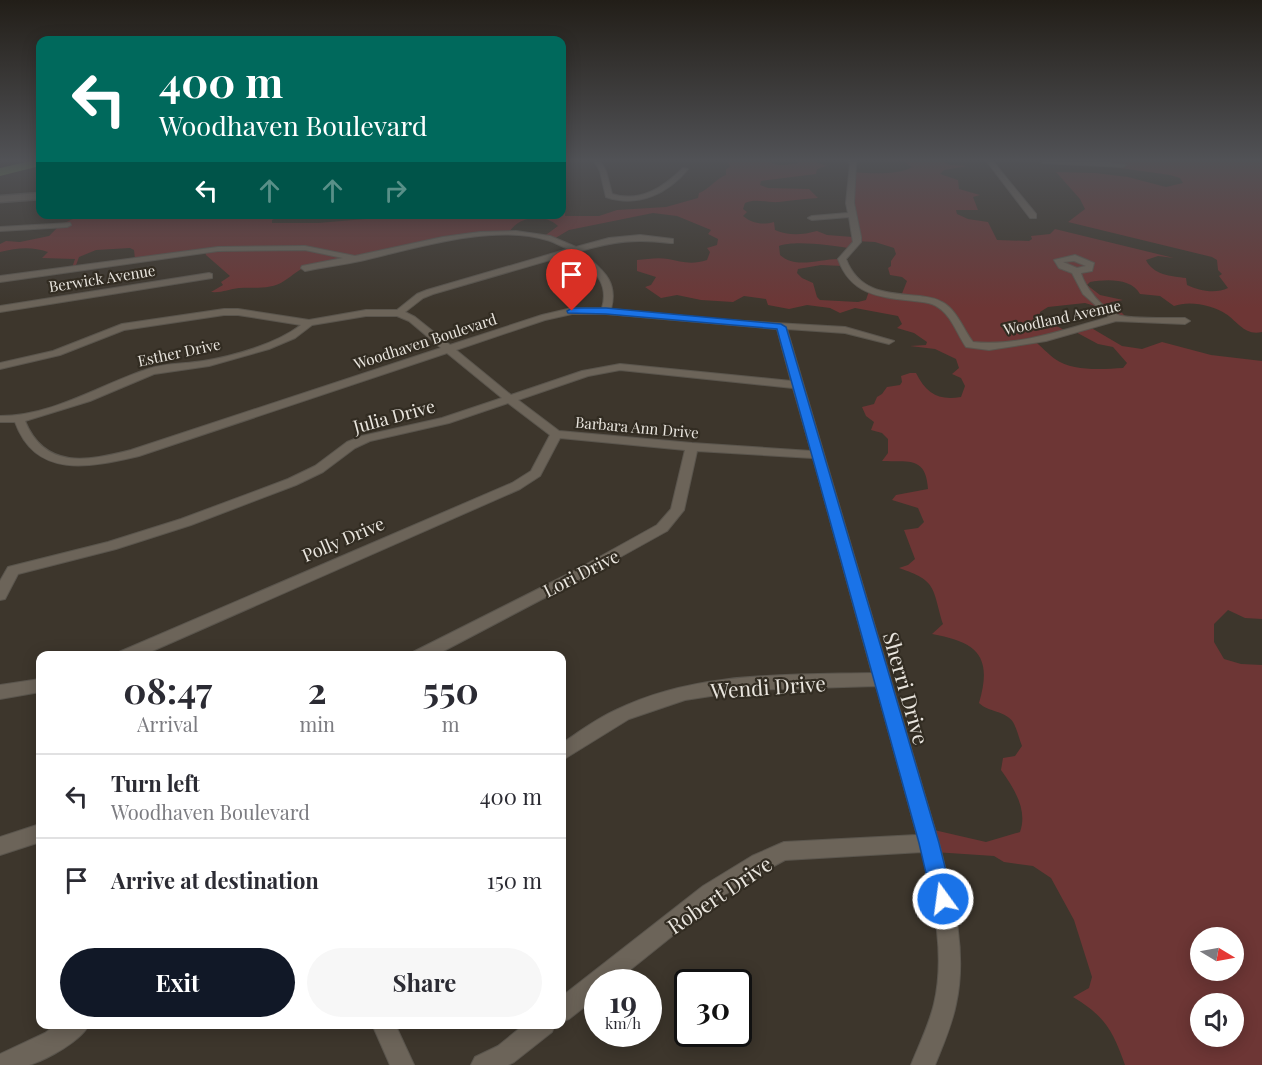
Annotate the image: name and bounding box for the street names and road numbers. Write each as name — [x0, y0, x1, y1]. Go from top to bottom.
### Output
street label: Berwick Avenue — [47, 260, 157, 296]
street label: Woodland Avenue — [1000, 295, 1123, 339]
street label: Woodhaven Boulevard — [350, 308, 499, 374]
street label: Esther Drive — [136, 333, 222, 371]
street label: Julia Drive — [349, 394, 438, 439]
street label: Barbara Ann Drive — [574, 412, 700, 442]
street label: Polly Drive — [298, 511, 388, 567]
street label: Lori Drive — [539, 544, 623, 602]
street label: Sherri Drive — [878, 628, 936, 748]
street label: Wendi Drive — [708, 668, 827, 704]
street label: Robert Drive — [661, 849, 777, 939]

